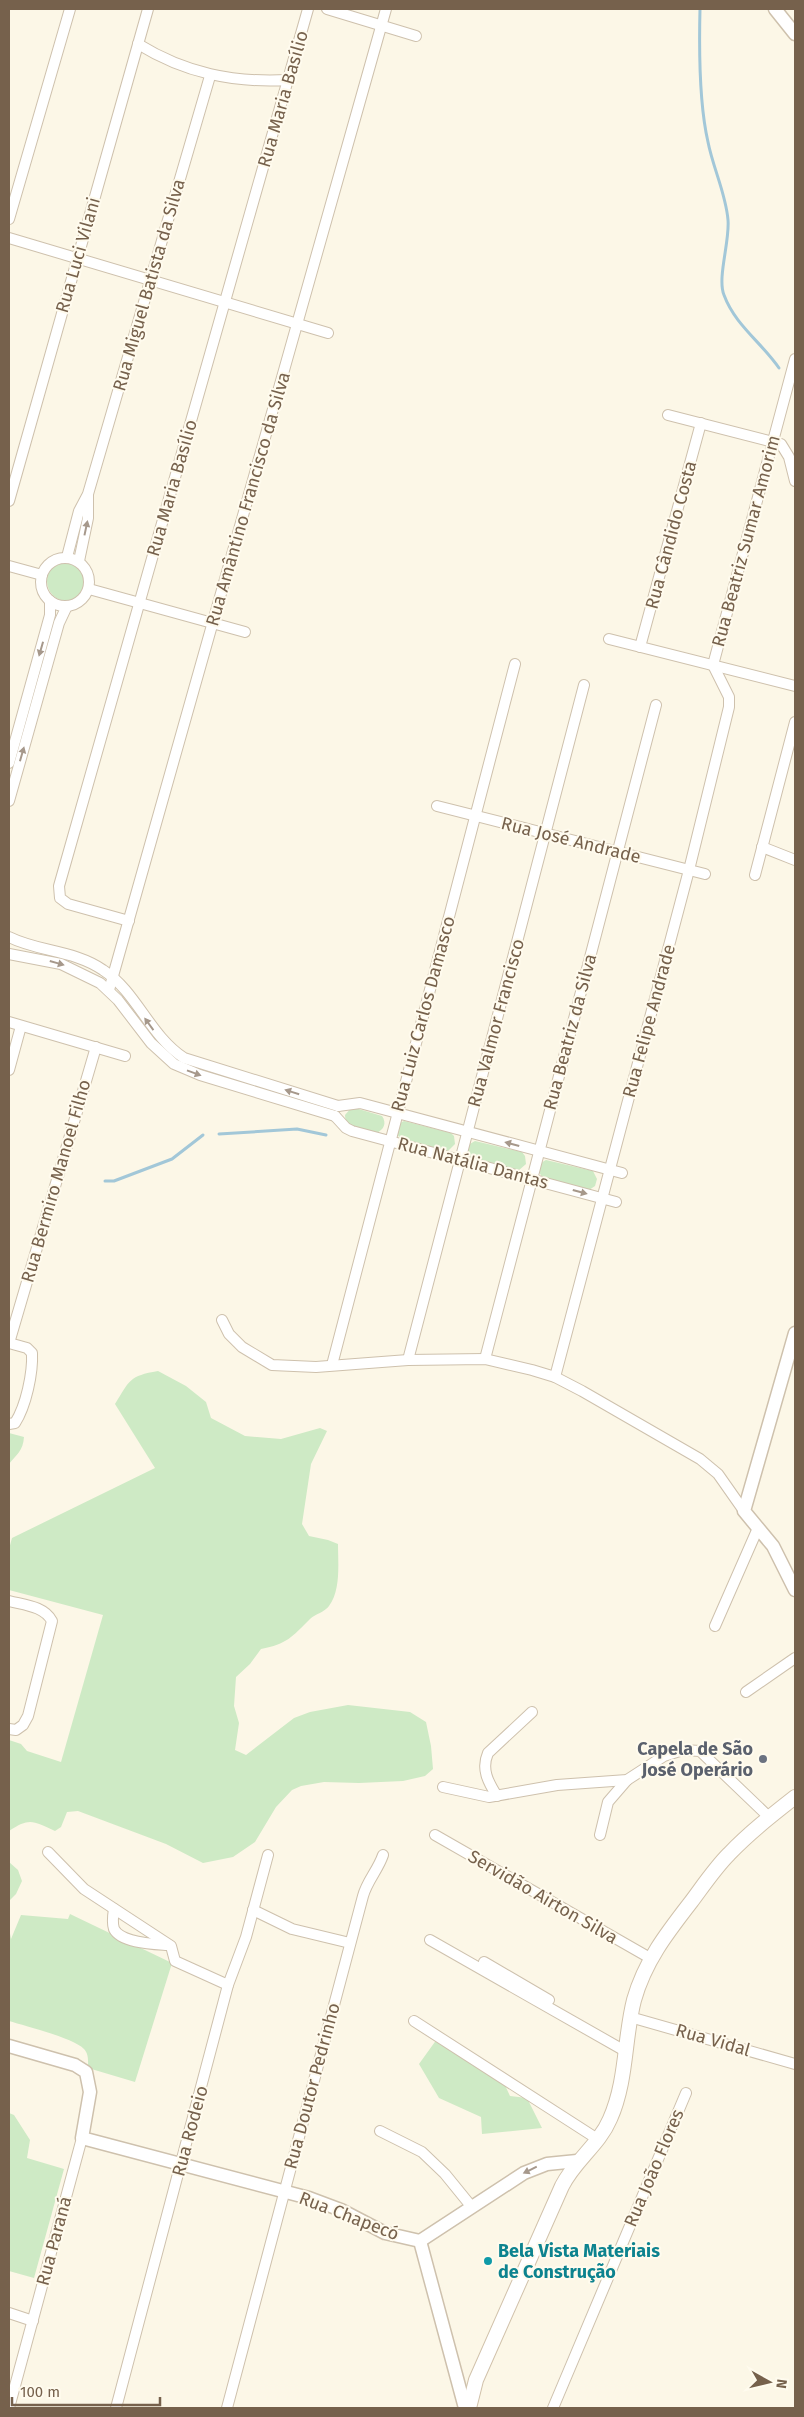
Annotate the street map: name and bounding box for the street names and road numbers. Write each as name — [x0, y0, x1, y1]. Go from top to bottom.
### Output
street label: Rua Maria Basílio — [253, 28, 313, 170]
street label: Rua Miguel Batista da Silva — [108, 176, 190, 394]
street label: Rua Luci Vilani — [51, 195, 105, 315]
street label: Rua Amântino Francisco da Silva — [201, 369, 295, 629]
street label: Rua Maria Basílio — [142, 417, 202, 559]
street label: Rua Beatriz Sumar Amorim — [707, 433, 785, 649]
street label: Rua Cândido Costa — [641, 458, 701, 612]
street label: Rua José Andrade — [499, 812, 643, 868]
street label: Rua Luiz Carlos Damasco — [386, 914, 460, 1114]
street label: Rua Valmor Francisco — [463, 936, 529, 1110]
street label: Rua Felipe Andrade — [618, 942, 680, 1100]
street label: Rua Beatriz da Silva — [539, 951, 601, 1113]
street label: Rua Bermiro Manoel Filho — [16, 1077, 96, 1285]
street label: Rua Natália Dantas — [395, 1132, 551, 1194]
street label: Servidão Airton Silva — [464, 1845, 622, 1949]
street label: Rua Doutor Pedrinho — [279, 2001, 345, 2171]
street label: Rua Vidal — [673, 2019, 753, 2061]
street label: Rua Rodeio — [167, 2083, 213, 2179]
street label: Rua João Flores — [619, 2106, 689, 2230]
street label: Rua Chapecó — [296, 2187, 402, 2245]
street label: Rua Paraná — [32, 2194, 76, 2288]

